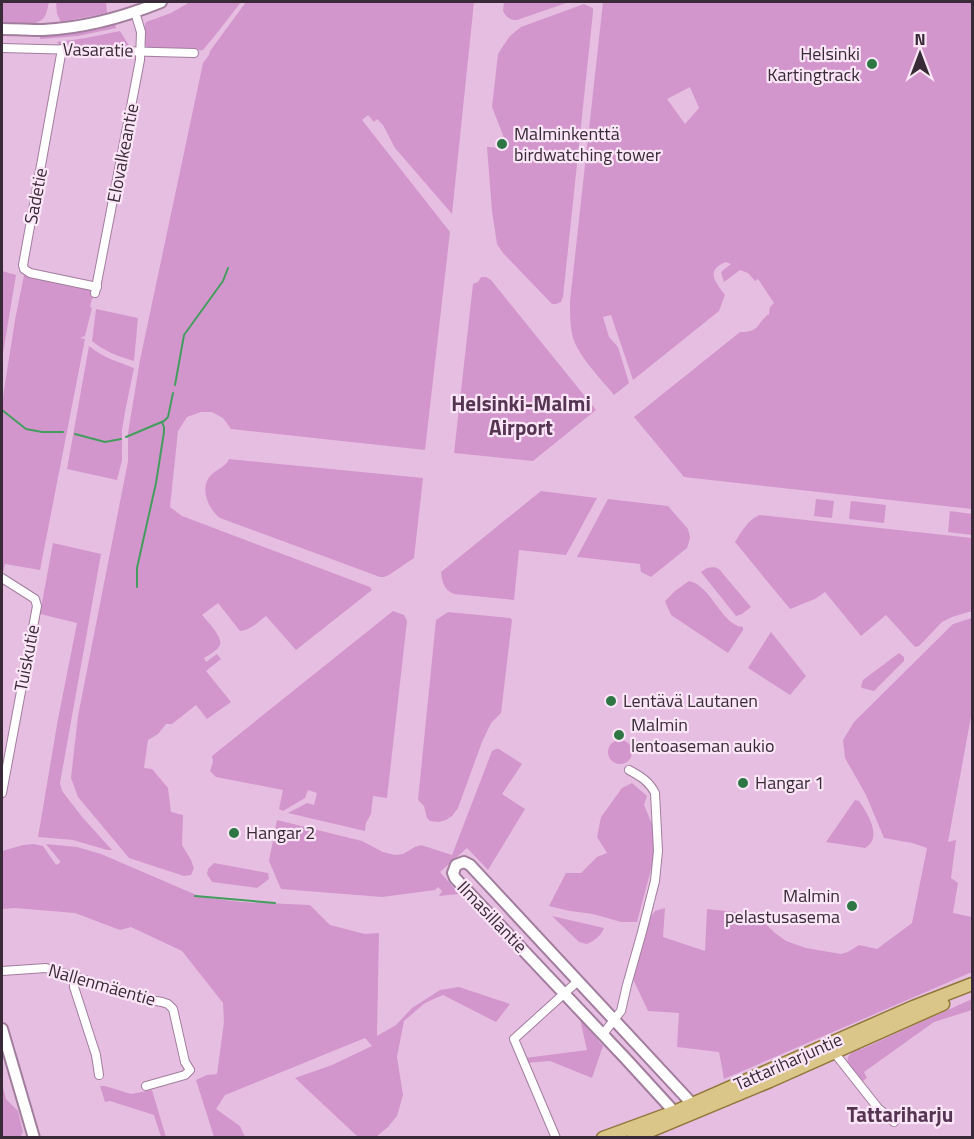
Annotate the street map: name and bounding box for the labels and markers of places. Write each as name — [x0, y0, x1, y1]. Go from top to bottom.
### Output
place label: Helsinki Kartingtrack — [767, 40, 860, 88]
marker: Helsinki Kartingtrack — [865, 57, 879, 71]
place label: Malminkenttä birdwatching tower — [514, 120, 661, 168]
marker: Malminkenttä birdwatching tower — [495, 137, 509, 151]
place label: Lentävä Lautanen — [623, 687, 758, 714]
marker: Lentävä Lautanen — [604, 694, 618, 708]
place label: Malmin lentoaseman aukio — [631, 711, 775, 759]
marker: Malmin lentoaseman aukio — [612, 728, 626, 742]
place label: Hangar 1 — [755, 769, 824, 796]
marker: Hangar 1 — [736, 776, 750, 790]
place label: Hangar 2 — [246, 819, 315, 846]
marker: Hangar 2 — [227, 826, 241, 840]
place label: Malmin pelastusasema — [725, 882, 840, 930]
marker: Malmin pelastusasema — [845, 899, 859, 913]

